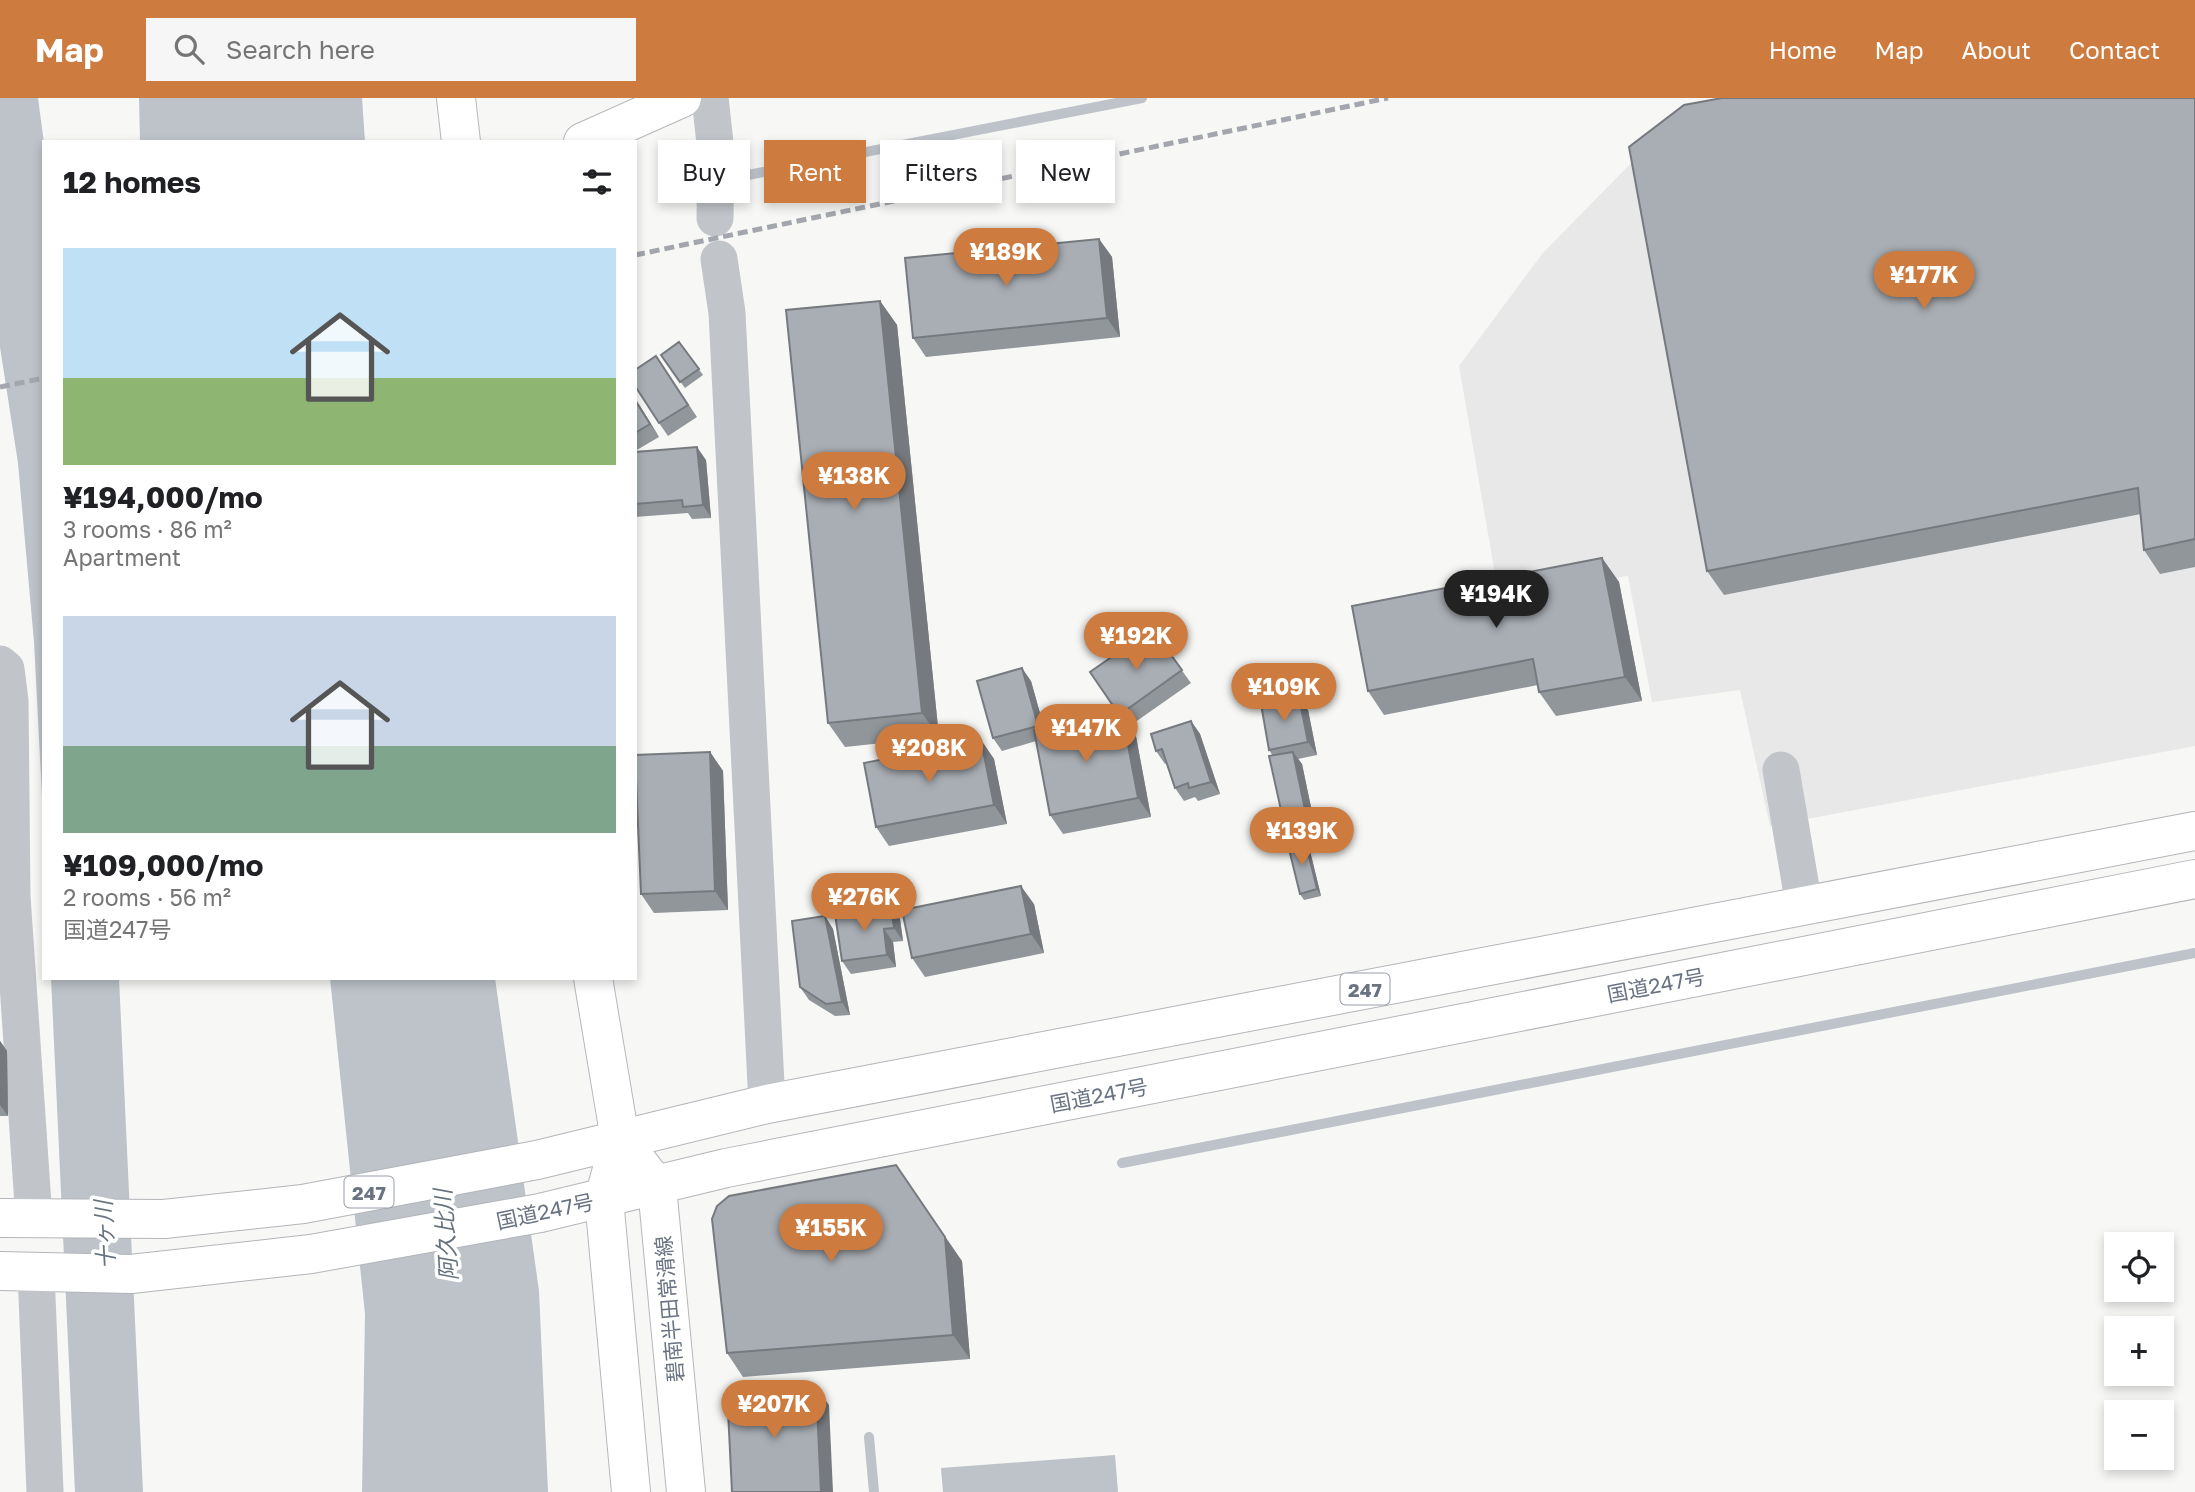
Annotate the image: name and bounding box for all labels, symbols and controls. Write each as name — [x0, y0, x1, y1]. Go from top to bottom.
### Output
search box — [146, 18, 636, 81]
text: Map — [35, 30, 104, 69]
icon: search — [170, 30, 208, 68]
text: Search here — [226, 34, 375, 65]
text: Home — [1769, 35, 1837, 64]
text: Map — [1875, 35, 1924, 64]
text: About — [1962, 35, 2031, 64]
text: Contact — [2069, 35, 2160, 64]
chip: Buy — [658, 140, 750, 203]
chip: Rent — [764, 140, 866, 203]
chip: Filters — [880, 140, 1002, 203]
chip: New — [1016, 140, 1115, 203]
icon: filters — [578, 163, 616, 201]
text: 12 homes — [63, 164, 201, 200]
pin: ¥189K — [957, 228, 1055, 288]
text: ¥189K — [969, 237, 1043, 265]
pin: ¥177K — [1875, 252, 1973, 311]
text: ¥177K — [1890, 260, 1958, 288]
icon: home — [277, 294, 403, 420]
pin: ¥138K — [805, 452, 903, 512]
text: ¥138K — [818, 461, 890, 489]
text: ¥194,000/mo — [63, 479, 263, 515]
text: 3 rooms · 86 m² — [63, 515, 232, 543]
text: Apartment — [63, 543, 181, 571]
pin: ¥194K — [1447, 570, 1545, 630]
text: ¥194K — [1460, 579, 1532, 607]
pin: ¥192K — [1087, 612, 1185, 672]
text: ¥192K — [1100, 621, 1172, 649]
icon: home — [277, 662, 403, 788]
pin: ¥109K — [1235, 664, 1333, 723]
text: ¥109K — [1247, 672, 1321, 700]
pin: ¥147K — [1037, 704, 1135, 764]
text: ¥147K — [1051, 713, 1121, 741]
pin: ¥208K — [880, 724, 978, 784]
text: ¥208K — [891, 733, 967, 761]
pin: ¥139K — [1253, 808, 1351, 867]
text: ¥139K — [1266, 816, 1338, 844]
text: ¥109,000/mo — [63, 847, 264, 883]
pin: ¥276K — [815, 874, 913, 933]
text: ¥276K — [827, 882, 901, 910]
text: 2 rooms · 56 m² — [63, 883, 231, 911]
text: 国道247号 — [63, 915, 172, 943]
street label: 国道247号 — [1605, 963, 1707, 1007]
road number: 247 — [1340, 974, 1390, 1004]
street label: 国道247号 — [1048, 1073, 1150, 1117]
road number: 247 — [344, 1176, 394, 1208]
water label: 阿久比川 — [428, 1185, 462, 1282]
street label: 国道247号 — [494, 1188, 596, 1234]
water label: 十ヶ川 — [88, 1197, 120, 1270]
pin: ¥155K — [782, 1204, 880, 1264]
text: ¥155K — [795, 1213, 867, 1241]
map controls — [2104, 1232, 2174, 1470]
button: locate — [2104, 1232, 2174, 1302]
street label: 碧南半田常滑線 — [650, 1235, 688, 1383]
button: + — [2104, 1316, 2174, 1386]
pin: ¥207K — [725, 1380, 823, 1440]
text: ¥207K — [737, 1389, 811, 1417]
button: − — [2104, 1400, 2174, 1470]

